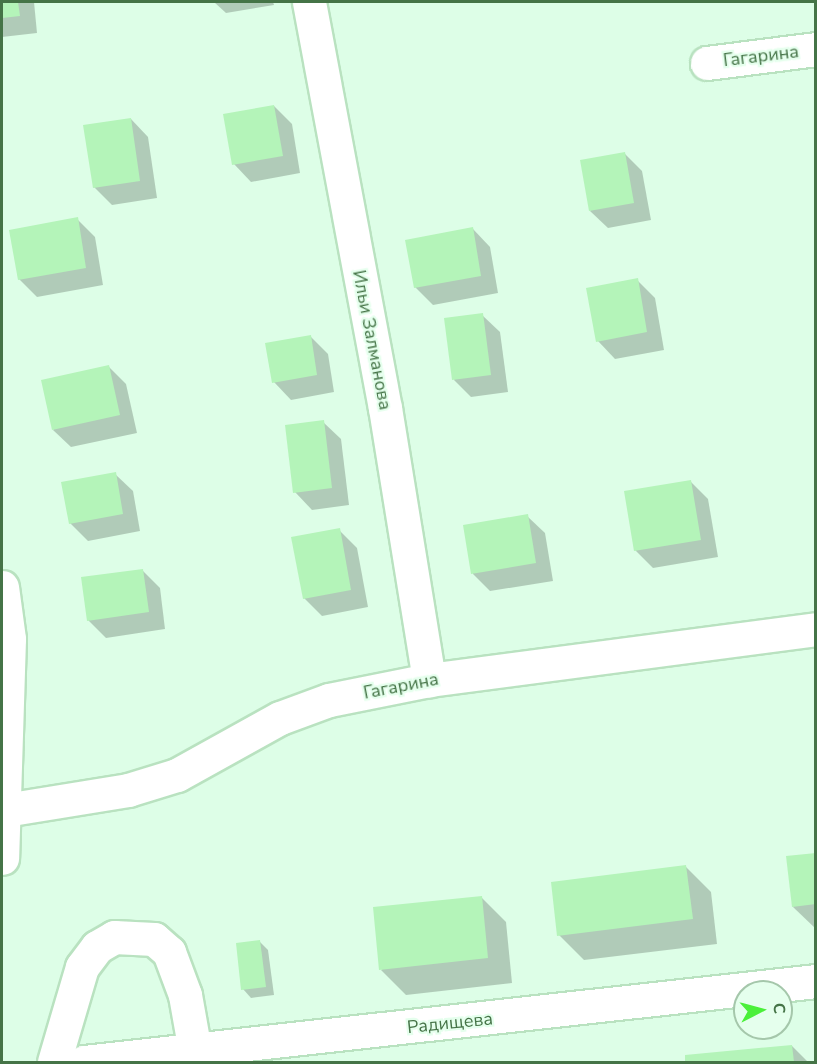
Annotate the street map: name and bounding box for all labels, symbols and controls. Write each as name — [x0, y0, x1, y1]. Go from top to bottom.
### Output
street label: Гагарина — [722, 41, 800, 71]
street label: Ильи Залманова — [348, 268, 396, 412]
street label: Гагарина — [362, 668, 440, 704]
north arrow — [733, 980, 793, 1040]
text: С — [767, 1002, 790, 1015]
street label: Радищева — [406, 1008, 494, 1038]

